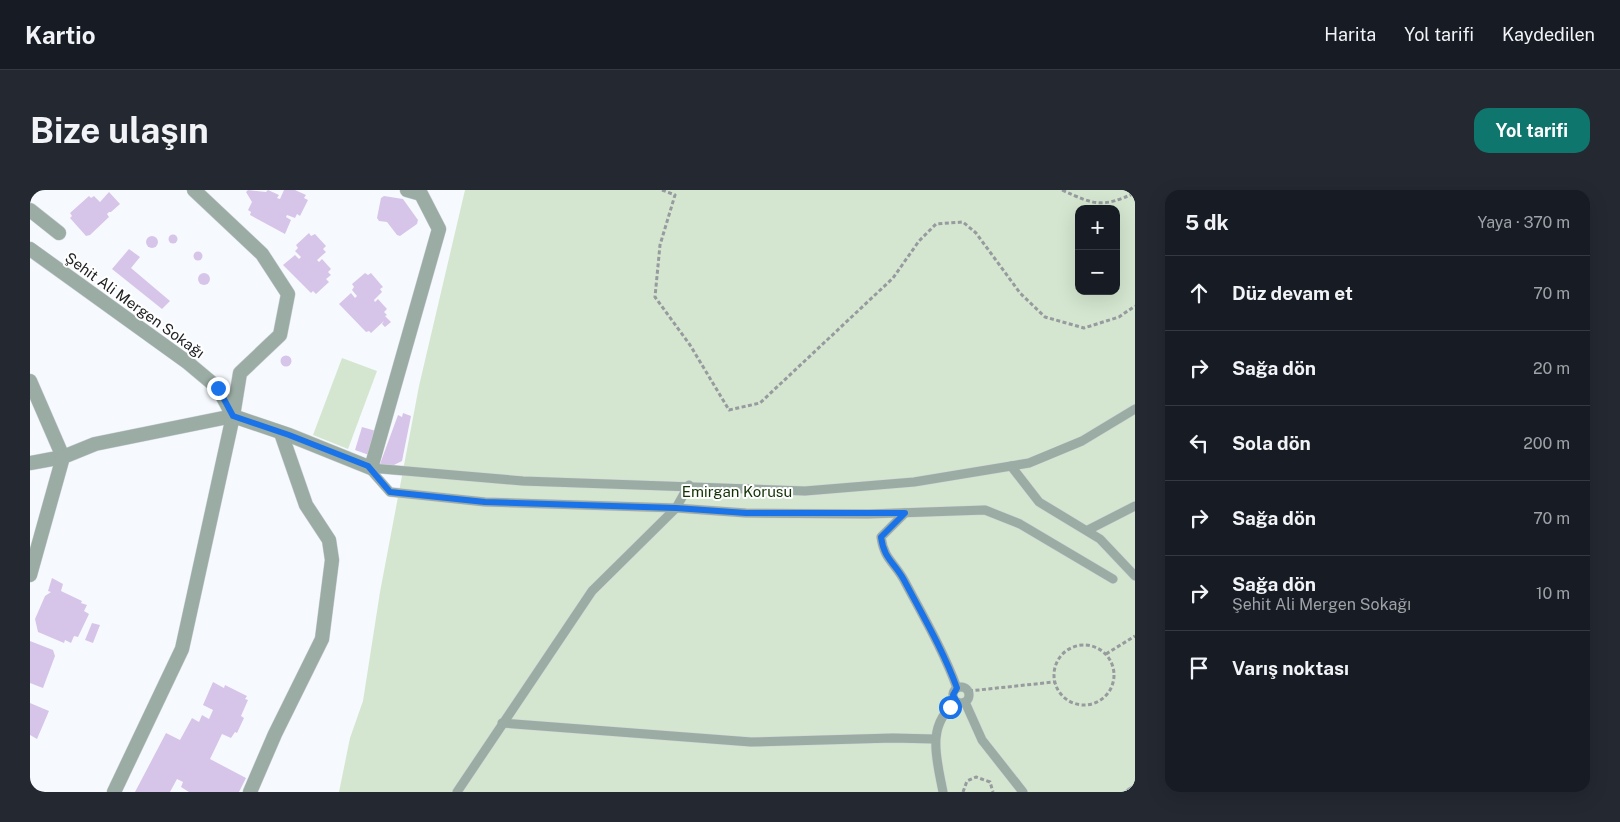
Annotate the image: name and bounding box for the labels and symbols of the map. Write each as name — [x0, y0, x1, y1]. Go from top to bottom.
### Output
street label: Şehit Ali Mergen Sokağı — [62, 249, 208, 361]
route end — [207, 377, 230, 400]
park label: Emirgan Korusu — [682, 483, 792, 500]
route start — [939, 696, 962, 719]

